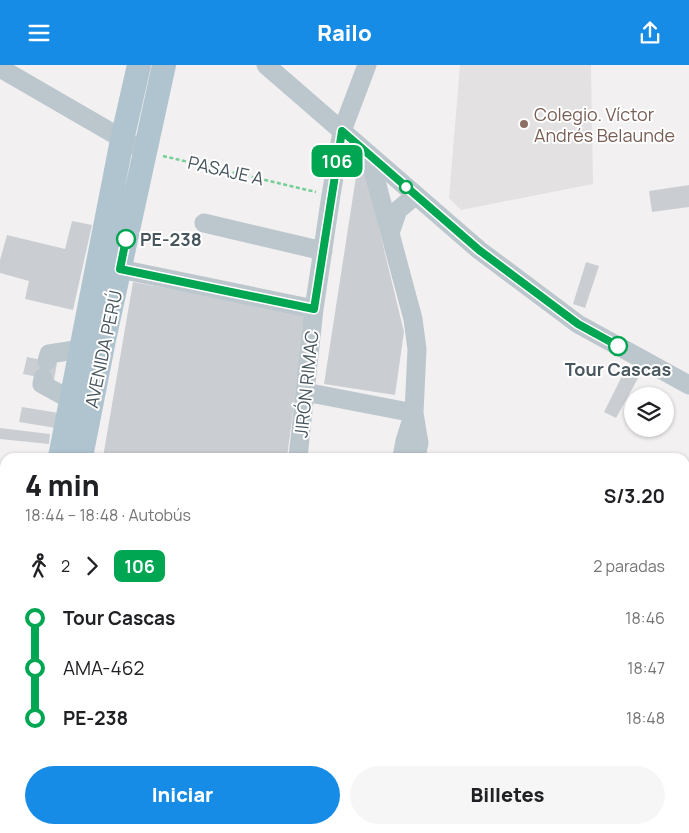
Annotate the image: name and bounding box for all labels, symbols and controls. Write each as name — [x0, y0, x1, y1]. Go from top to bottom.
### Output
text: Railo — [317, 18, 372, 48]
icon: menu — [25, 19, 53, 47]
icon: share — [636, 19, 664, 47]
place label: Colegio. Víctor Andrés Belaunde — [534, 102, 675, 147]
marker: Colegio. Víctor Andrés Belaunde — [518, 118, 530, 130]
line badge: 106 — [308, 145, 366, 177]
text: 106 — [322, 149, 352, 173]
street label: PASAJE A — [186, 150, 267, 191]
unlabelled marker — [399, 180, 413, 194]
place label: PE-238 — [140, 227, 202, 251]
marker: PE-238 — [116, 229, 136, 249]
street label: AVENIDA PERÚ — [79, 288, 127, 410]
street label: JIRÓN RIMAC — [288, 329, 324, 439]
marker: Tour Cascas — [608, 336, 628, 356]
place label: Tour Cascas — [565, 357, 671, 381]
map controls — [624, 387, 674, 437]
button: layers — [624, 387, 674, 437]
text: 4 min — [25, 466, 100, 504]
text: S/3.20 — [604, 483, 665, 509]
text: 18:44 – 18:48 · Autobús — [25, 504, 191, 526]
icon: walk — [25, 552, 53, 580]
icon: forward — [78, 552, 106, 580]
text: 106 — [124, 554, 155, 578]
text: 2 — [61, 555, 70, 577]
text: 2 paradas — [593, 555, 665, 577]
text: Tour Cascas — [63, 605, 175, 631]
text: 18:46 — [625, 607, 665, 629]
text: AMA-462 — [63, 655, 144, 681]
text: 18:47 — [627, 657, 665, 679]
text: PE-238 — [63, 705, 128, 731]
text: 18:48 — [626, 707, 665, 729]
button: Iniciar — [25, 766, 340, 824]
button: Billetes — [350, 766, 665, 824]

